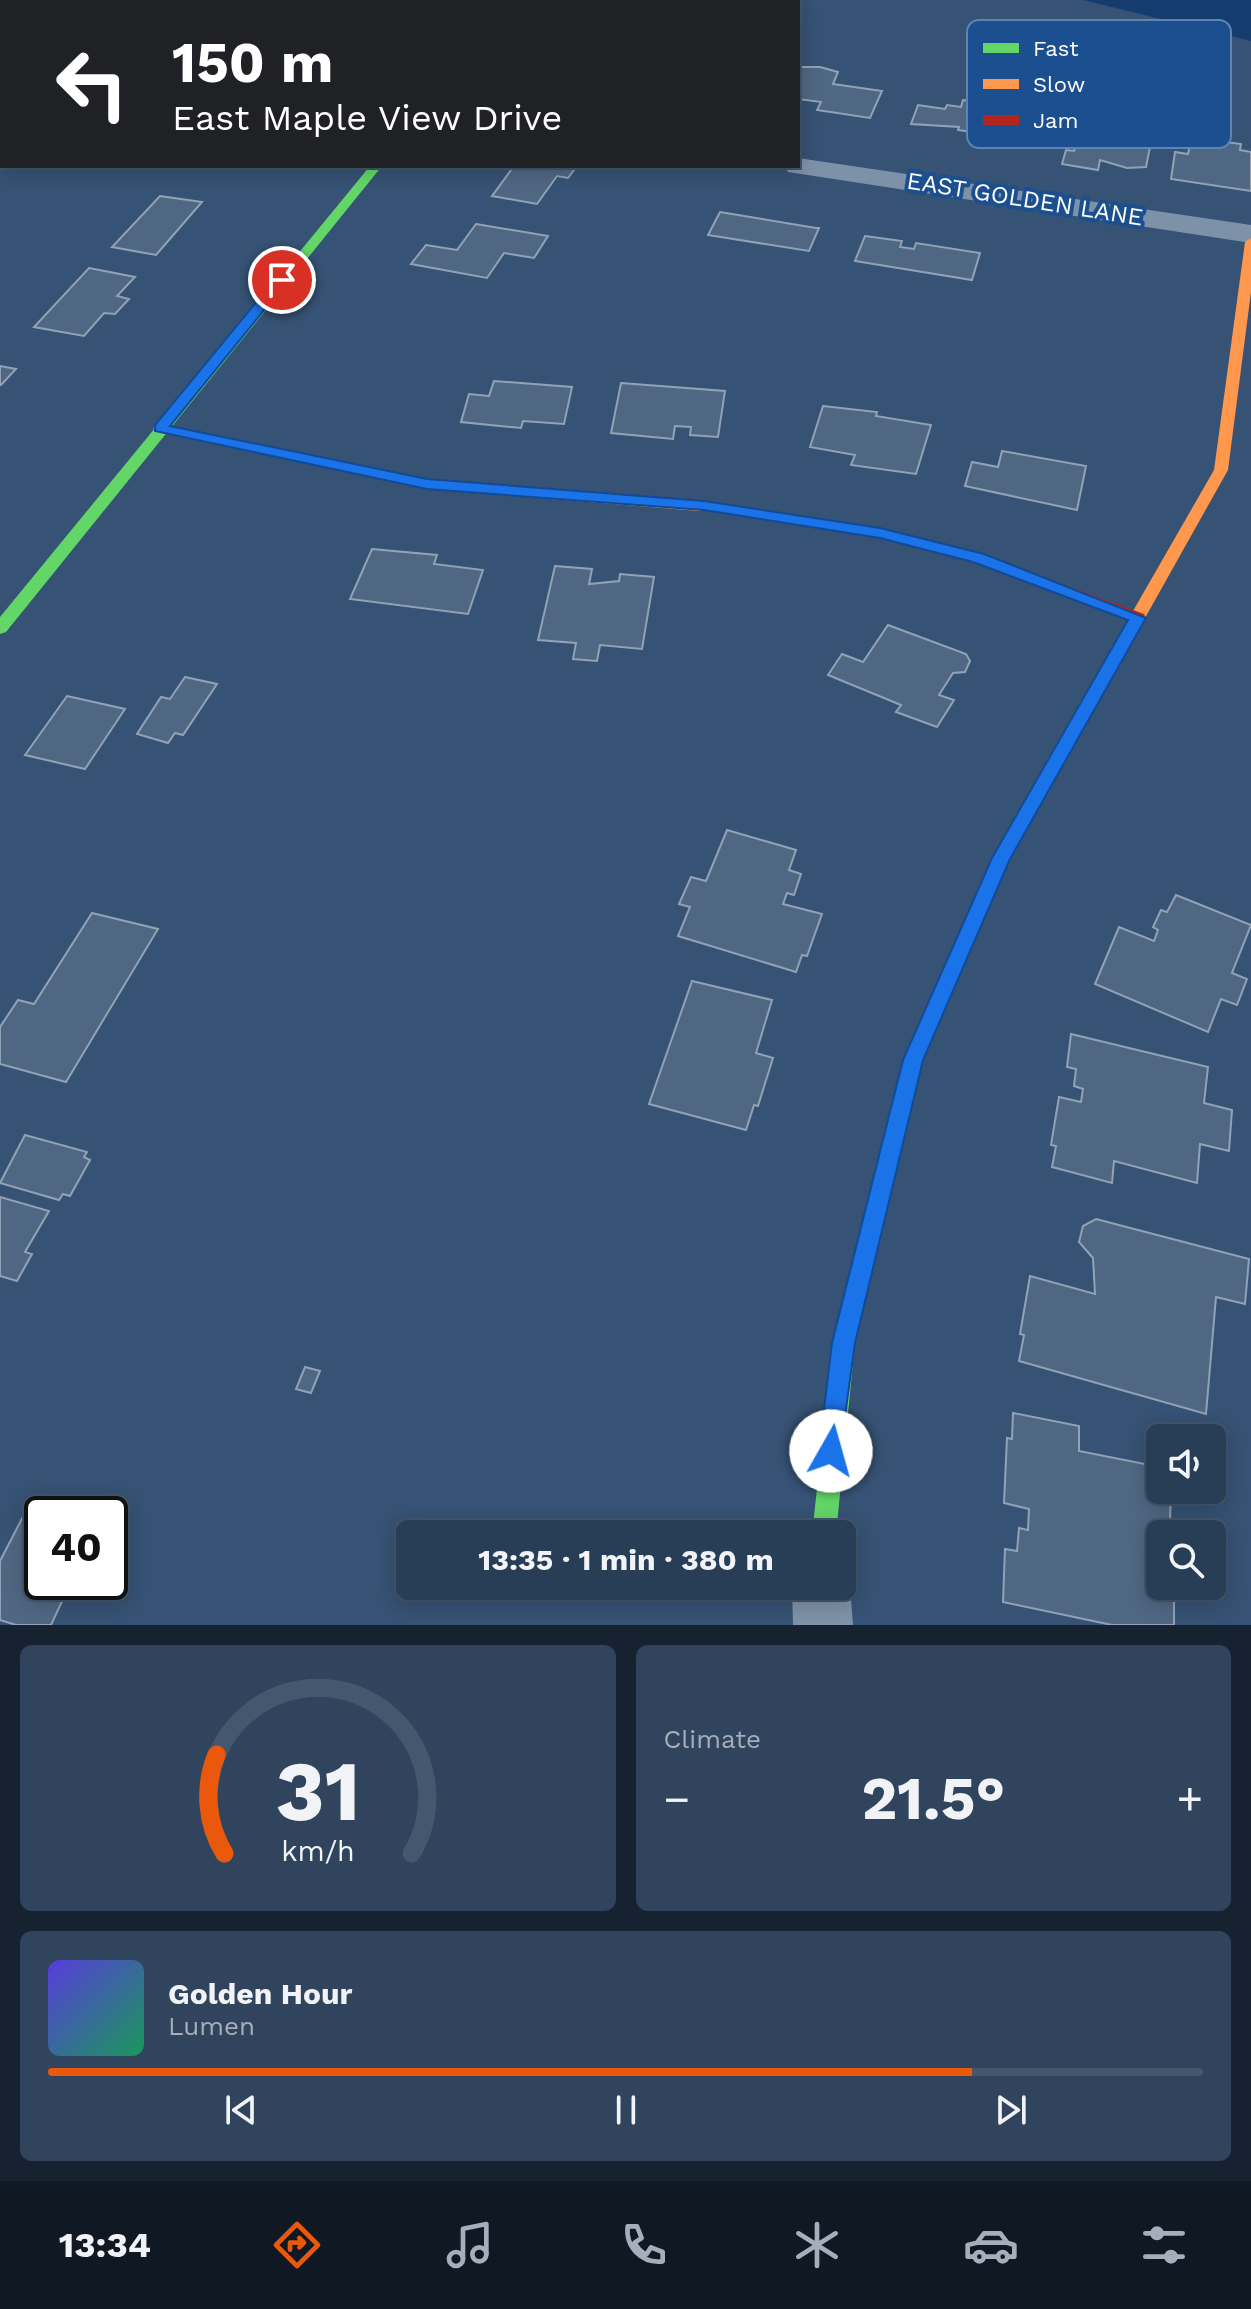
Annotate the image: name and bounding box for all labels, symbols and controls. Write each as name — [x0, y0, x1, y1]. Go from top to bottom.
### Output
legend — [967, 20, 1231, 148]
text: 150 m — [172, 30, 334, 96]
icon: left — [40, 32, 144, 136]
text: Fast — [1033, 36, 1079, 61]
text: Slow — [1033, 72, 1085, 97]
text: East Maple View Drive — [172, 97, 562, 139]
text: Jam — [1033, 108, 1078, 133]
street label: EAST GOLDEN LANE — [905, 166, 1145, 232]
pin — [248, 246, 316, 314]
icon: arrive — [260, 258, 304, 302]
position arrow — [789, 1409, 873, 1493]
map controls — [1146, 1424, 1226, 1600]
button: sound — [1146, 1424, 1226, 1504]
speed limit sign: 40 — [24, 1496, 128, 1600]
button: search — [1146, 1520, 1226, 1600]
text: 13:35 · 1 min · 380 m — [478, 1542, 774, 1577]
text: Climate — [664, 1724, 761, 1754]
text: 31 — [275, 1743, 360, 1840]
text: 21.5° — [861, 1763, 1005, 1834]
text: − — [664, 1773, 690, 1825]
text: + — [1176, 1773, 1203, 1825]
text: km/h — [281, 1834, 355, 1868]
text: Golden Hour — [168, 1976, 352, 2011]
text: Lumen — [168, 2011, 255, 2041]
icon: previous — [219, 2088, 263, 2132]
icon: pause — [604, 2088, 648, 2132]
icon: next — [989, 2088, 1033, 2132]
icon: directions — [269, 2217, 325, 2273]
icon: music — [442, 2217, 498, 2273]
icon: phone — [616, 2217, 672, 2273]
icon: climate — [789, 2217, 845, 2273]
icon: car — [963, 2217, 1019, 2273]
icon: filters — [1136, 2217, 1192, 2273]
text: 13:34 — [59, 2224, 151, 2266]

